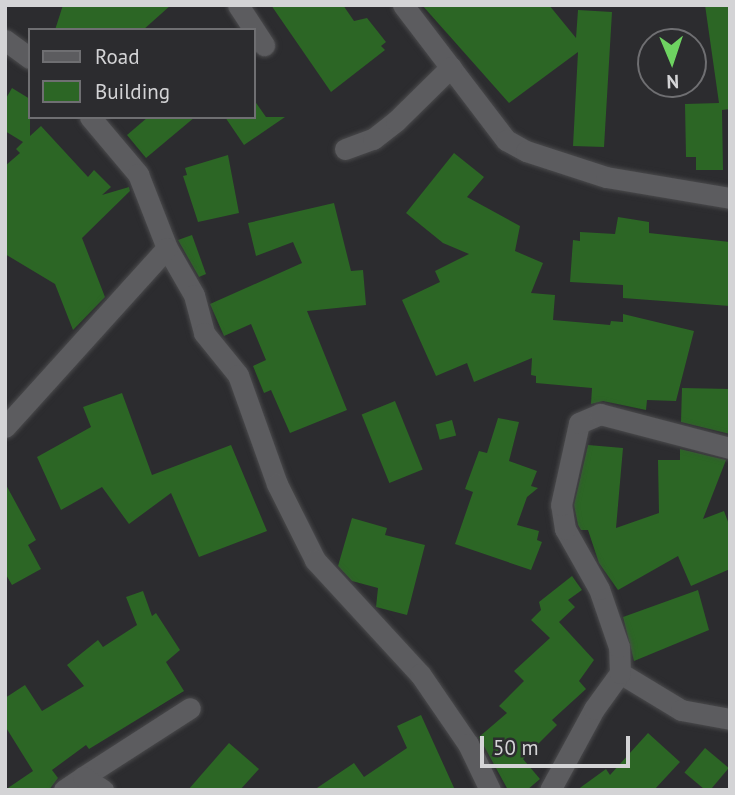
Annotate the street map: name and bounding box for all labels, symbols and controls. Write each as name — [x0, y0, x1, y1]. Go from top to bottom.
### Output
legend — [28, 28, 256, 119]
north arrow — [637, 28, 707, 98]
text: Road — [95, 43, 139, 70]
text: N — [666, 70, 679, 94]
text: Building — [95, 78, 170, 105]
scale bar — [483, 722, 634, 766]
text: 50 m — [493, 734, 539, 761]

